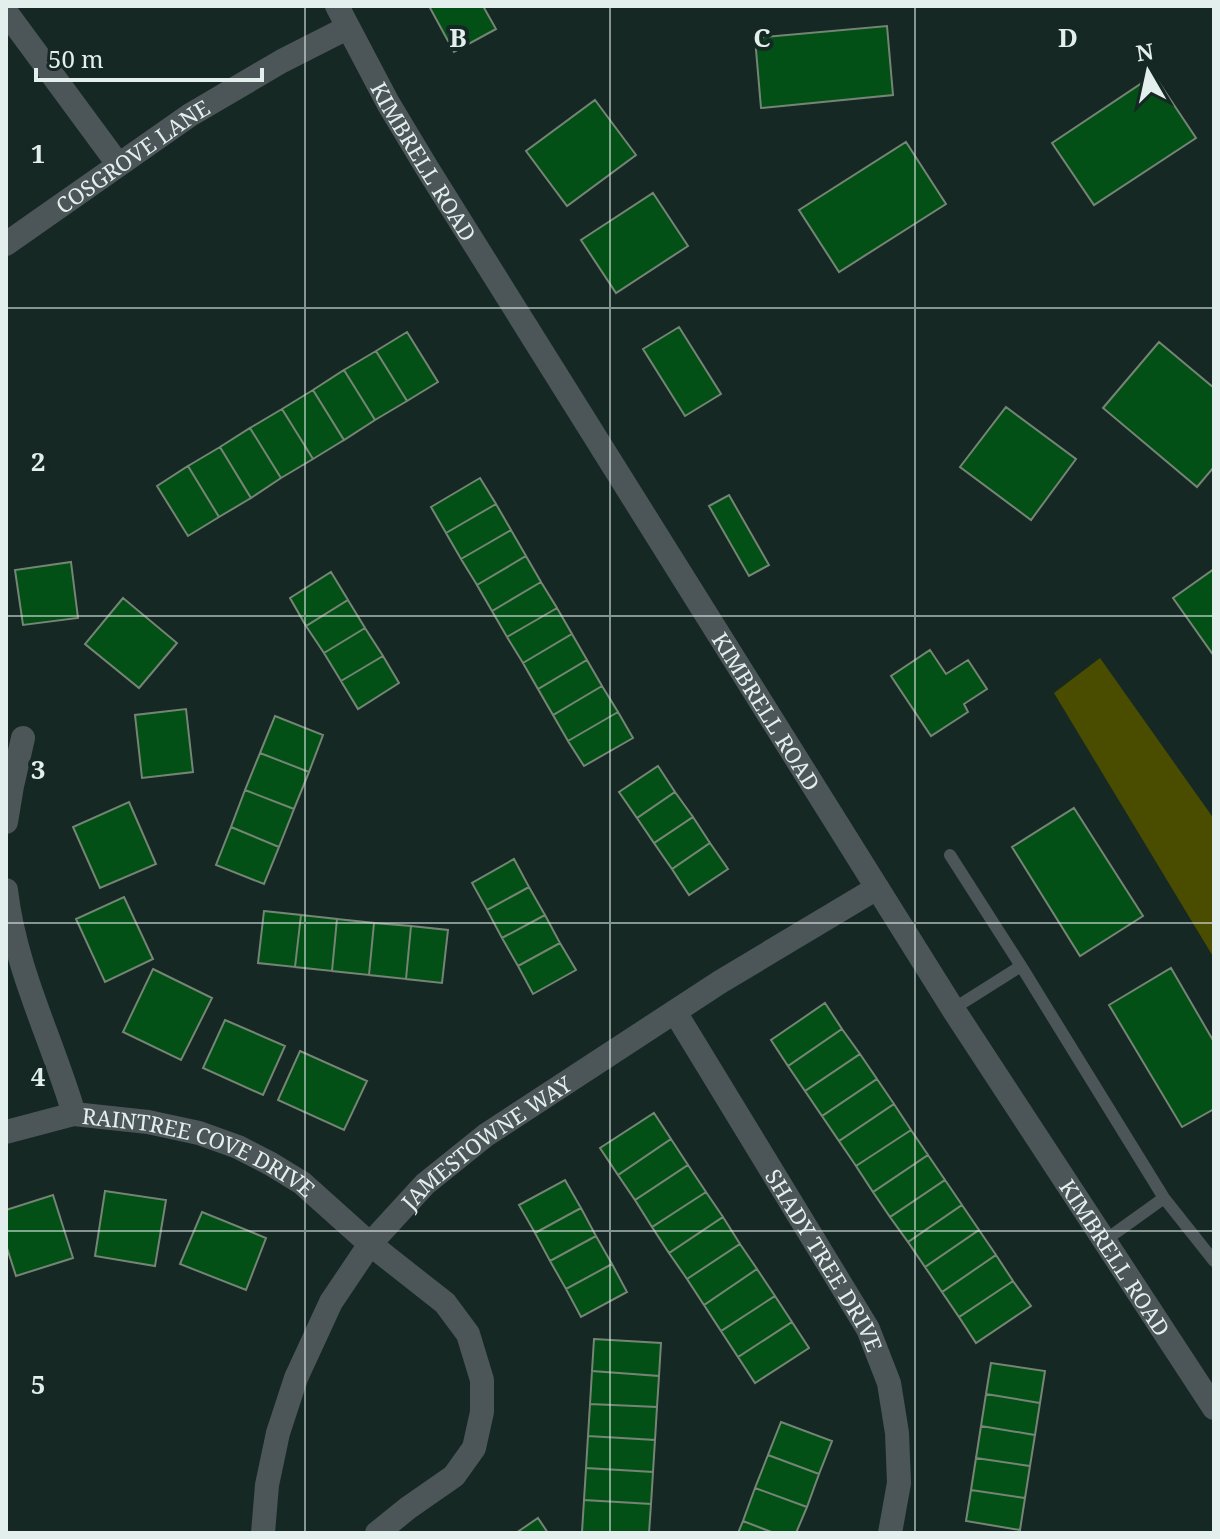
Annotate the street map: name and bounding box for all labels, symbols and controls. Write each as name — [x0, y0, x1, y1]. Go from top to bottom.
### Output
text: B — [449, 19, 467, 55]
text: C — [753, 19, 771, 55]
text: D — [1058, 19, 1078, 55]
scale bar — [36, 32, 262, 82]
north arrow — [1108, 32, 1188, 112]
text: N — [1134, 35, 1156, 67]
text: 50 m — [48, 42, 104, 75]
street label: KIMBRELL ROAD — [364, 76, 484, 247]
street label: COSGROVE LANE — [49, 92, 215, 220]
text: 1 — [31, 135, 45, 171]
text: 2 — [31, 443, 45, 479]
street label: KIMBRELL ROAD — [706, 626, 827, 796]
text: 3 — [31, 751, 45, 787]
text: 4 — [31, 1058, 46, 1094]
street label: JAMESTOWNE WAY — [393, 1068, 577, 1217]
street label: RAINTREE COVE DRIVE — [81, 1100, 322, 1203]
street label: SHADY TREE DRIVE — [759, 1163, 890, 1356]
street label: KIMBRELL ROAD — [1053, 1173, 1178, 1341]
text: 5 — [31, 1366, 45, 1402]

